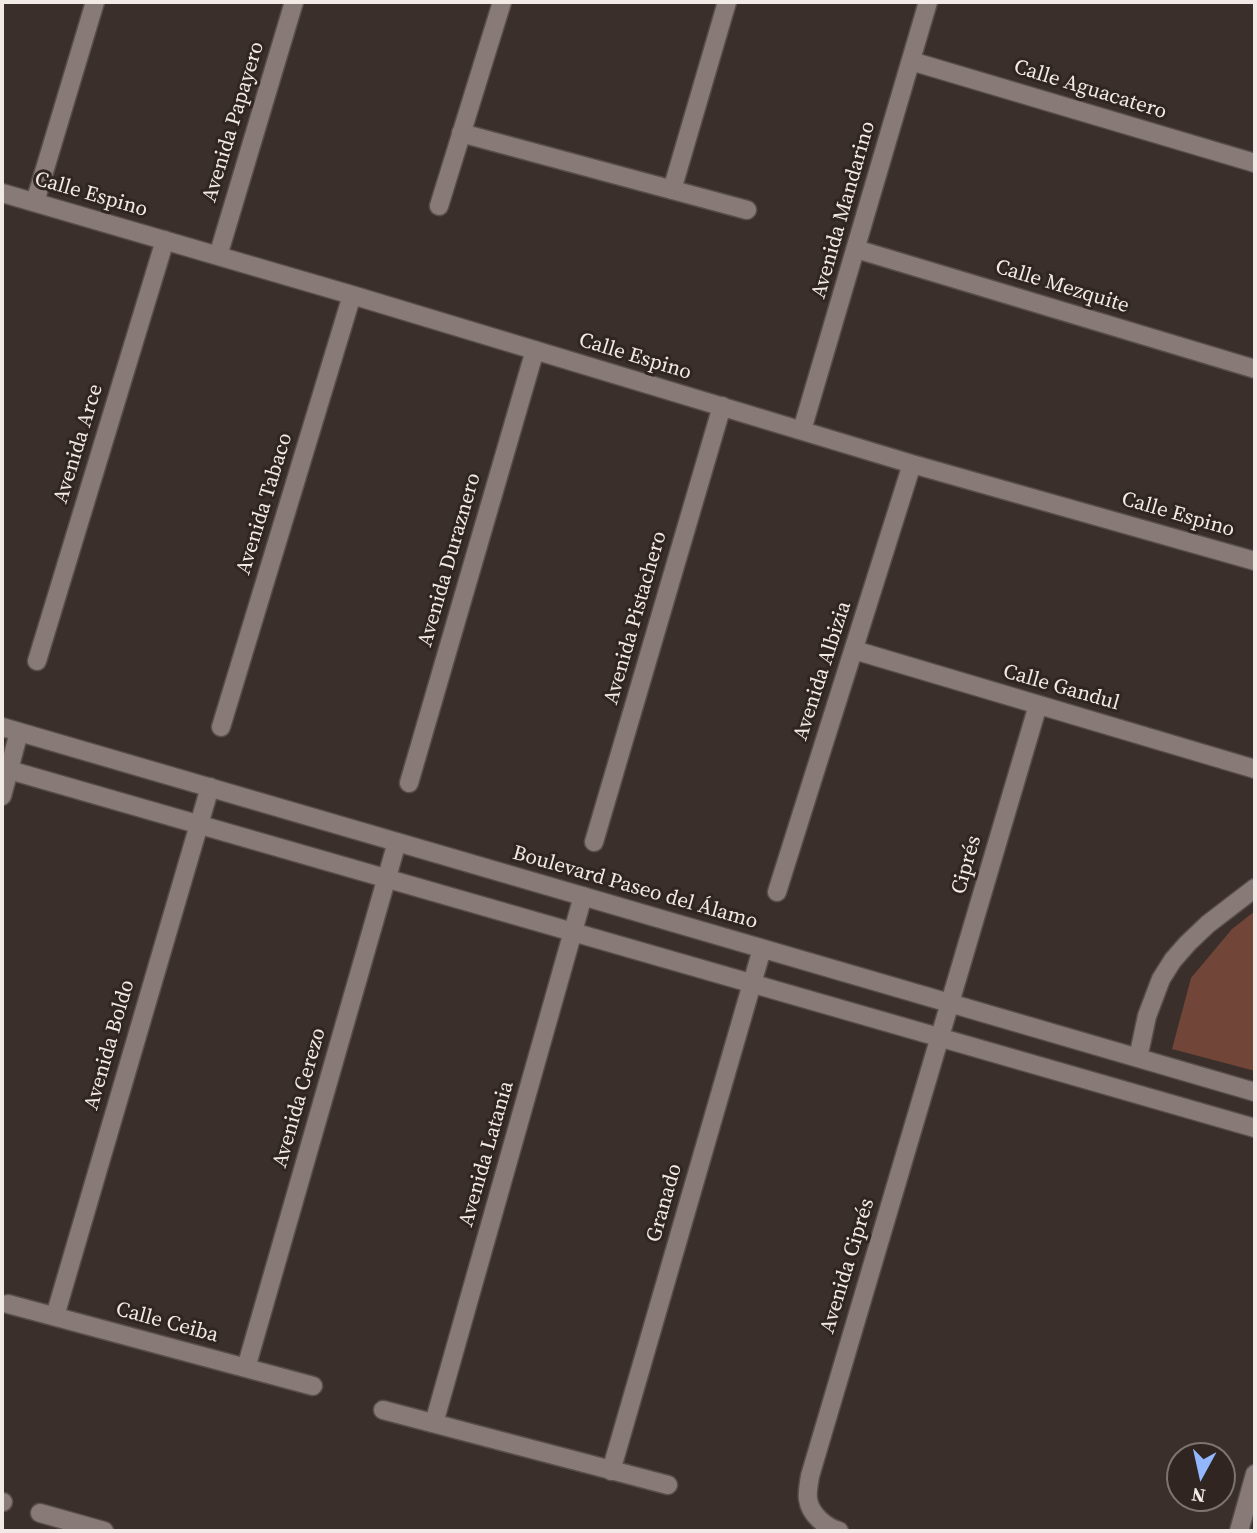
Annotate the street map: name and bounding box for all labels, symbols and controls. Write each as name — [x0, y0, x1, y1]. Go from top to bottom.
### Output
street label: Avenida Papayero — [198, 39, 270, 205]
street label: Calle Aguacatero — [1011, 55, 1169, 125]
street label: Avenida Mandarino — [807, 118, 881, 302]
street label: Calle Espino — [32, 167, 150, 223]
street label: Calle Mezquite — [992, 255, 1132, 319]
street label: Calle Espino — [576, 328, 694, 386]
street label: Avenida Arce — [49, 381, 109, 507]
street label: Avenida Tabaco — [231, 430, 299, 578]
street label: Avenida Duraznero — [413, 470, 487, 650]
street label: Calle Espino — [1119, 487, 1237, 543]
street label: Avenida Pistachero — [599, 529, 673, 707]
street label: Avenida Albizia — [789, 598, 857, 744]
street label: Calle Gandul — [1000, 659, 1122, 717]
street label: Ciprés — [947, 833, 987, 897]
street label: Boulevard Paseo del Álamo — [510, 841, 760, 935]
street label: Avenida Boldo — [79, 977, 141, 1113]
street label: Avenida Cerezo — [268, 1025, 332, 1171]
street label: Avenida Latania — [454, 1078, 520, 1230]
street label: Granado — [642, 1161, 688, 1245]
street label: Avenida Ciprés — [816, 1195, 880, 1337]
street label: Calle Ceiba — [113, 1297, 221, 1349]
north arrow — [1166, 1442, 1236, 1512]
text: N — [1190, 1482, 1207, 1510]

